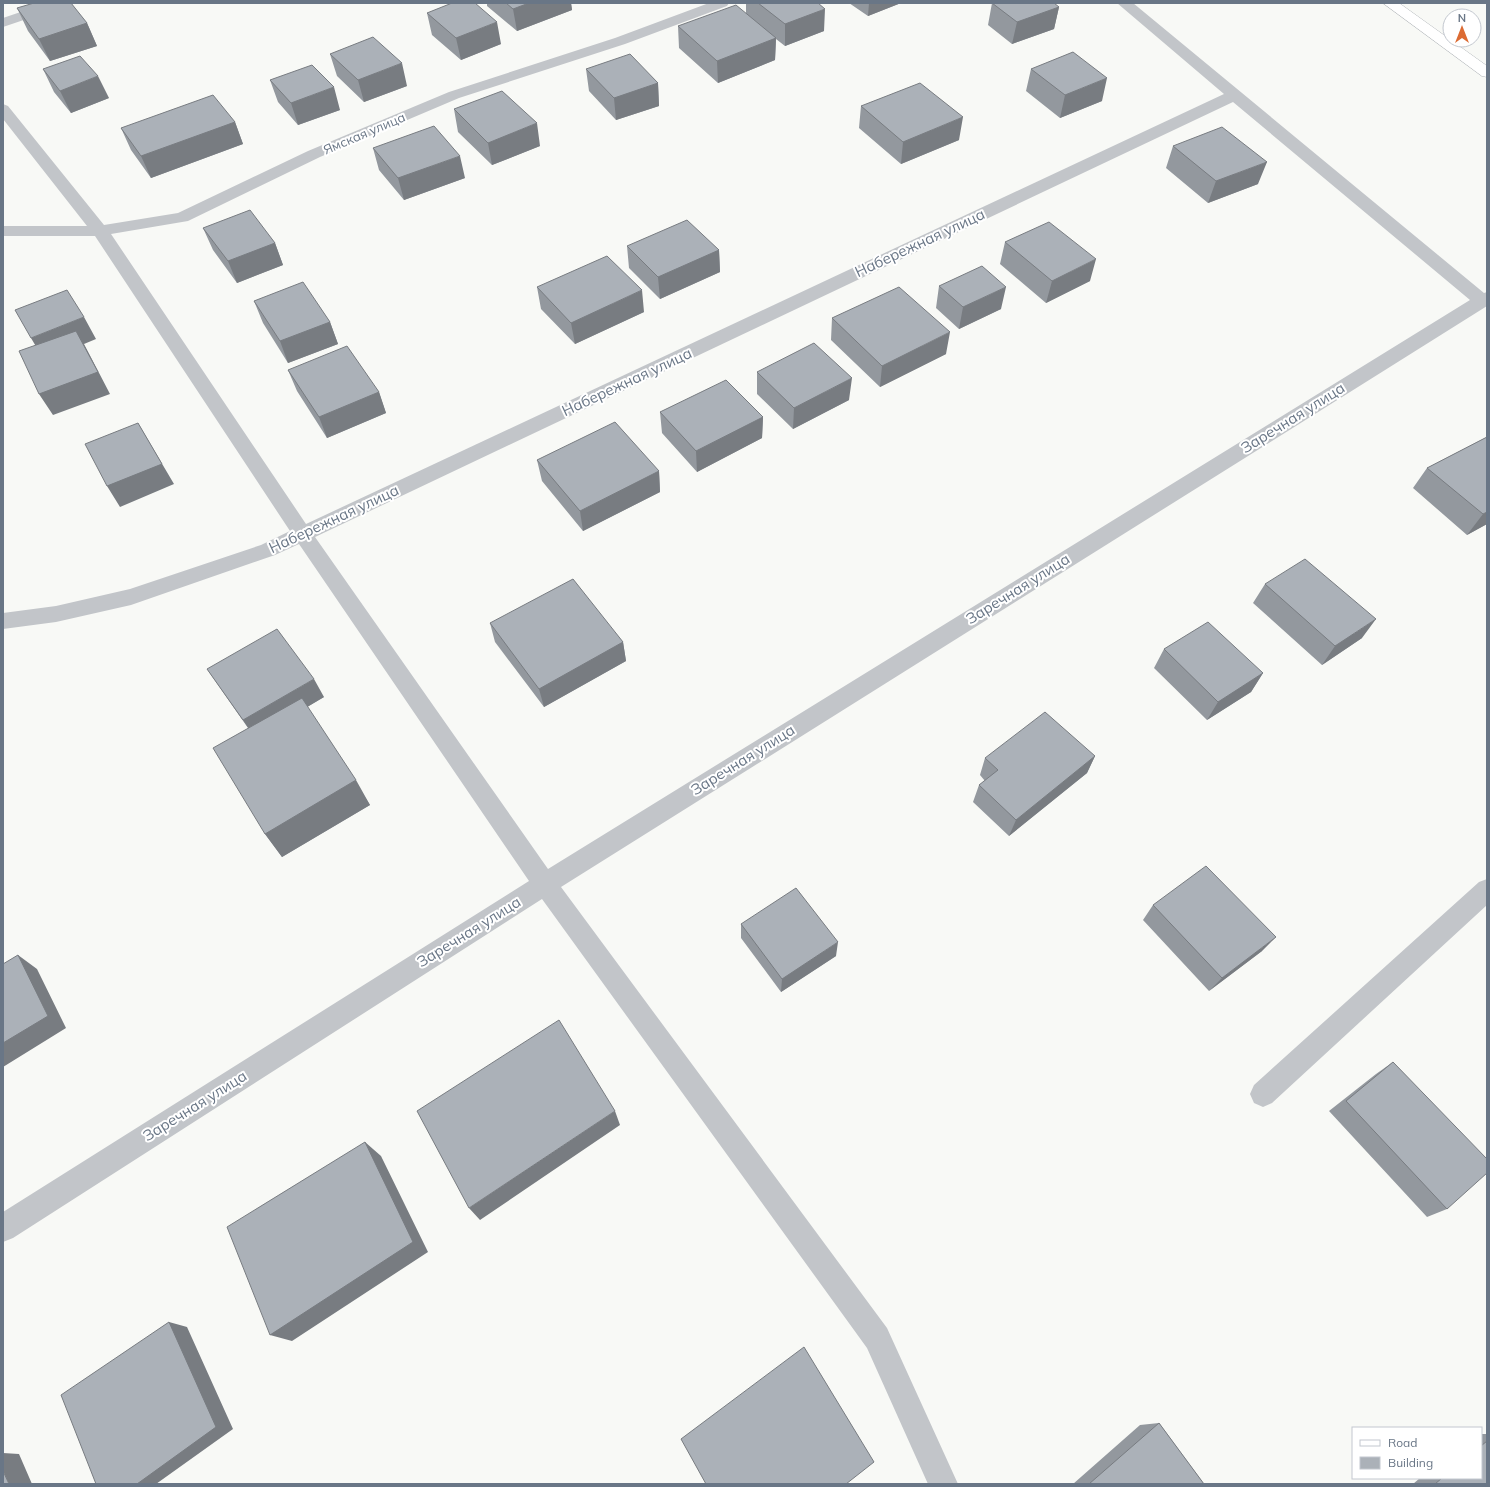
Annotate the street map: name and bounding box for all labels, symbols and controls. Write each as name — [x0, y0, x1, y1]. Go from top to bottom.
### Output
north arrow — [1442, 8, 1482, 48]
text: N — [1458, 11, 1466, 25]
street label: Ямская улица — [321, 109, 407, 157]
street label: Набережная улица — [852, 204, 988, 281]
street label: Набережная улица — [559, 343, 695, 420]
street label: Заречная улица — [1237, 378, 1348, 457]
street label: Набережная улица — [266, 480, 402, 557]
street label: Заречная улица — [962, 549, 1073, 628]
street label: Заречная улица — [687, 720, 798, 799]
street label: Заречная улица — [413, 892, 524, 971]
street label: Заречная улица — [139, 1066, 250, 1145]
legend — [1352, 1427, 1482, 1479]
text: Road — [1388, 1435, 1417, 1450]
text: Building — [1388, 1455, 1433, 1470]

